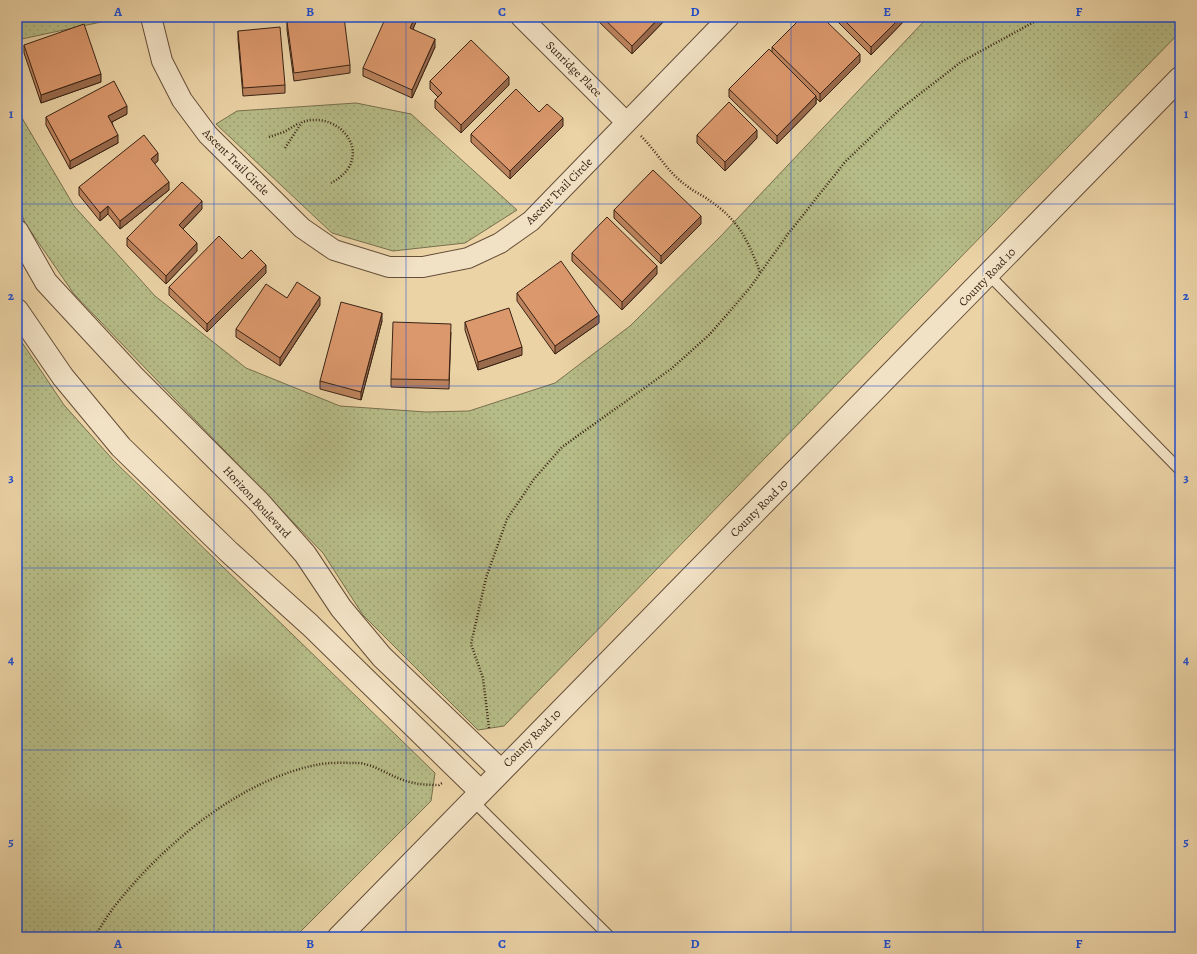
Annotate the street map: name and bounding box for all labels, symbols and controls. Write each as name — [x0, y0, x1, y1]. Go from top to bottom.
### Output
text: A — [113, 3, 123, 20]
text: B — [306, 3, 314, 20]
text: C — [498, 3, 506, 20]
text: D — [690, 3, 700, 20]
text: E — [883, 3, 891, 20]
text: F — [1076, 3, 1083, 20]
street label: Sunridge Place — [543, 38, 605, 100]
text: 1 — [9, 105, 14, 122]
text: 1 — [1184, 105, 1189, 122]
street label: Ascent Trail Circle — [198, 124, 273, 199]
street label: Ascent Trail Circle — [521, 154, 596, 229]
street label: County Road 10 — [955, 244, 1019, 310]
text: 2 — [8, 287, 15, 304]
text: 2 — [1183, 287, 1190, 304]
street label: Horizon Boulevard — [220, 463, 295, 542]
text: 3 — [8, 469, 14, 486]
text: 3 — [1183, 469, 1189, 486]
street label: County Road 10 — [727, 476, 791, 540]
text: 4 — [8, 651, 14, 668]
text: 4 — [1183, 651, 1189, 668]
street label: County Road 10 — [500, 706, 564, 770]
text: 5 — [8, 833, 14, 850]
text: 5 — [1183, 833, 1189, 850]
text: A — [113, 935, 123, 952]
text: B — [306, 935, 314, 952]
text: C — [498, 935, 506, 952]
text: D — [690, 935, 700, 952]
text: E — [883, 935, 891, 952]
text: F — [1076, 935, 1083, 952]

